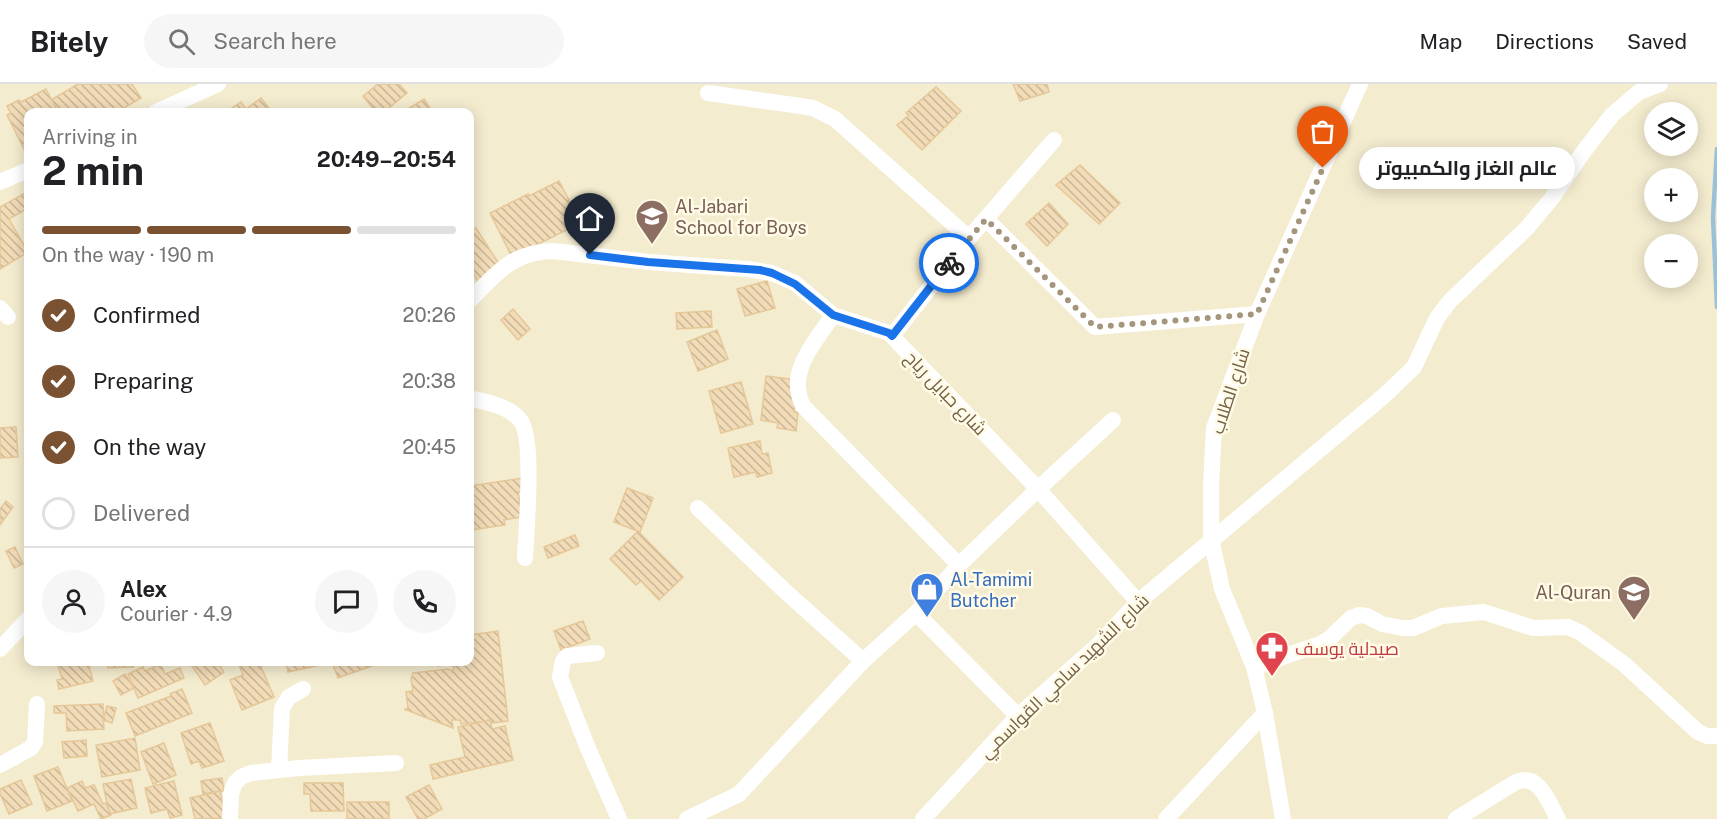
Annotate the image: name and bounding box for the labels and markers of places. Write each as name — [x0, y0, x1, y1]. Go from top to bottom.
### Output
pin — [1297, 106, 1348, 168]
callout: عالم الغاز والكمبيوتر — [1359, 147, 1575, 189]
pin — [564, 193, 615, 255]
place label: Al-Jabari School for Boys — [675, 196, 807, 238]
school or university icon: Al-Jabari School for Boys — [634, 198, 670, 245]
place label: Al-Tamimi Butcher — [950, 569, 1032, 611]
shop icon: Al-Tamimi Butcher — [909, 571, 945, 618]
school or university icon: Al-Quran — [1616, 574, 1652, 621]
place label: Al-Quran — [1535, 582, 1611, 603]
pharmacy icon: صيدلية يوسف — [1254, 630, 1290, 677]
place label: صيدلية يوسف — [1295, 638, 1399, 660]

